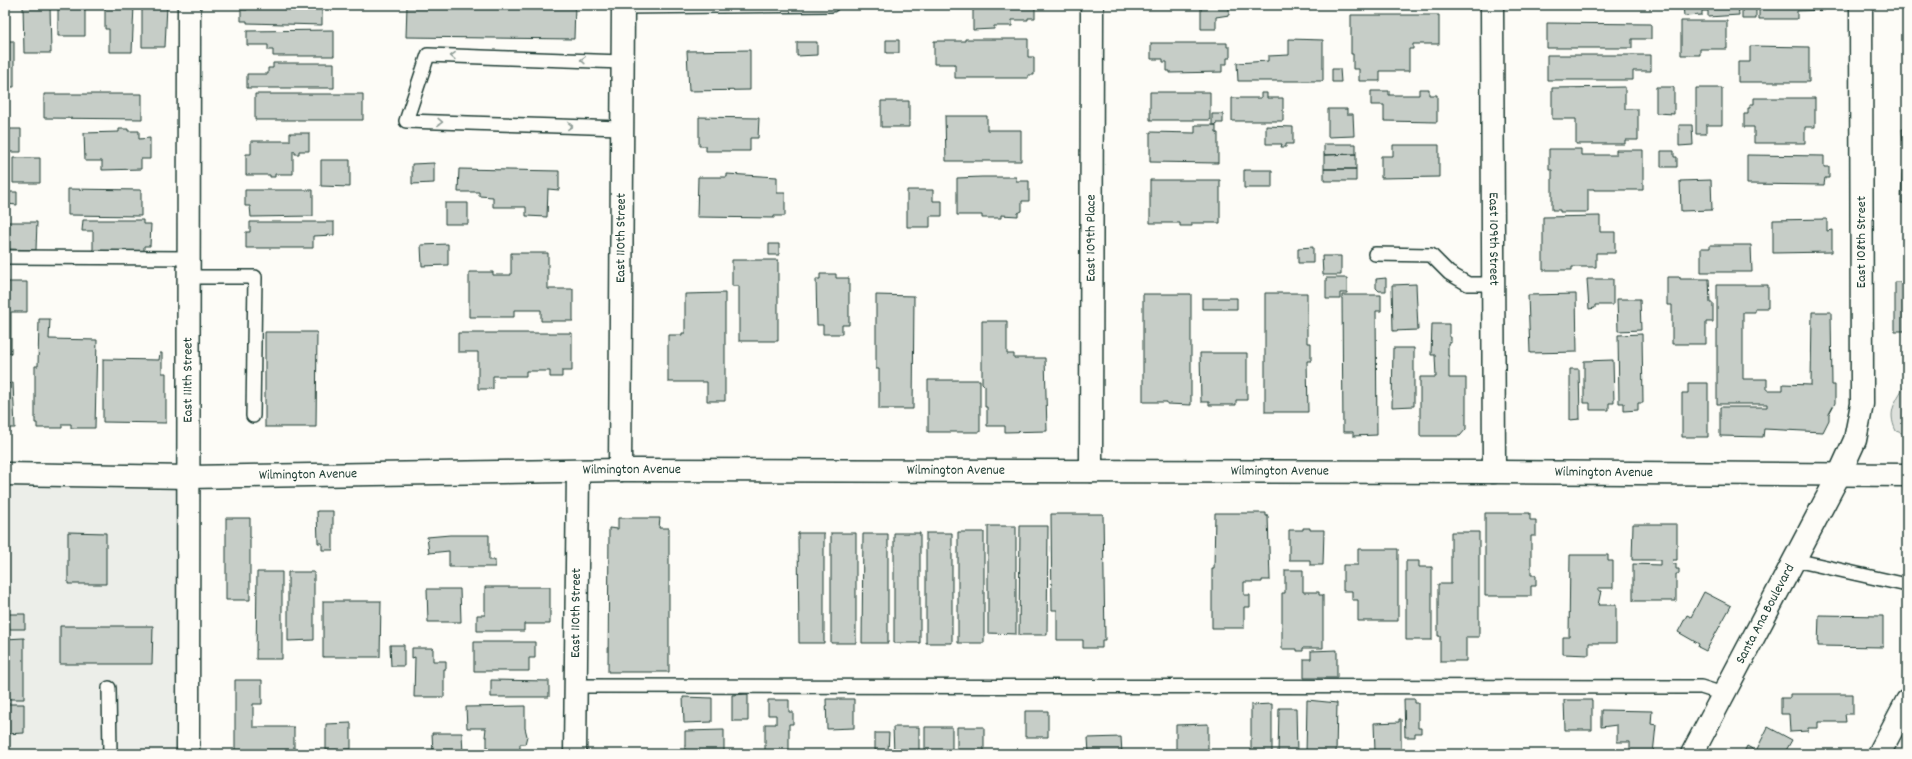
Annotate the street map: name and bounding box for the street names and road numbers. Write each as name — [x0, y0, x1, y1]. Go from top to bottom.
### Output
street label: East 109th Street — [1483, 192, 1503, 286]
street label: East 110th Street — [611, 193, 632, 283]
street label: East 109th Place — [1081, 194, 1102, 282]
street label: East 108th Street — [1852, 196, 1872, 288]
street label: East 111th Street — [178, 337, 199, 423]
street label: Wilmington Avenue — [583, 460, 681, 481]
street label: Wilmington Avenue — [907, 461, 1005, 481]
street label: Wilmington Avenue — [1231, 461, 1329, 482]
street label: Wilmington Avenue — [1555, 462, 1653, 483]
street label: Wilmington Avenue — [259, 464, 357, 486]
street label: Santa Ana Boulevard — [1731, 561, 1800, 668]
street label: East 110th Street — [566, 568, 587, 658]

